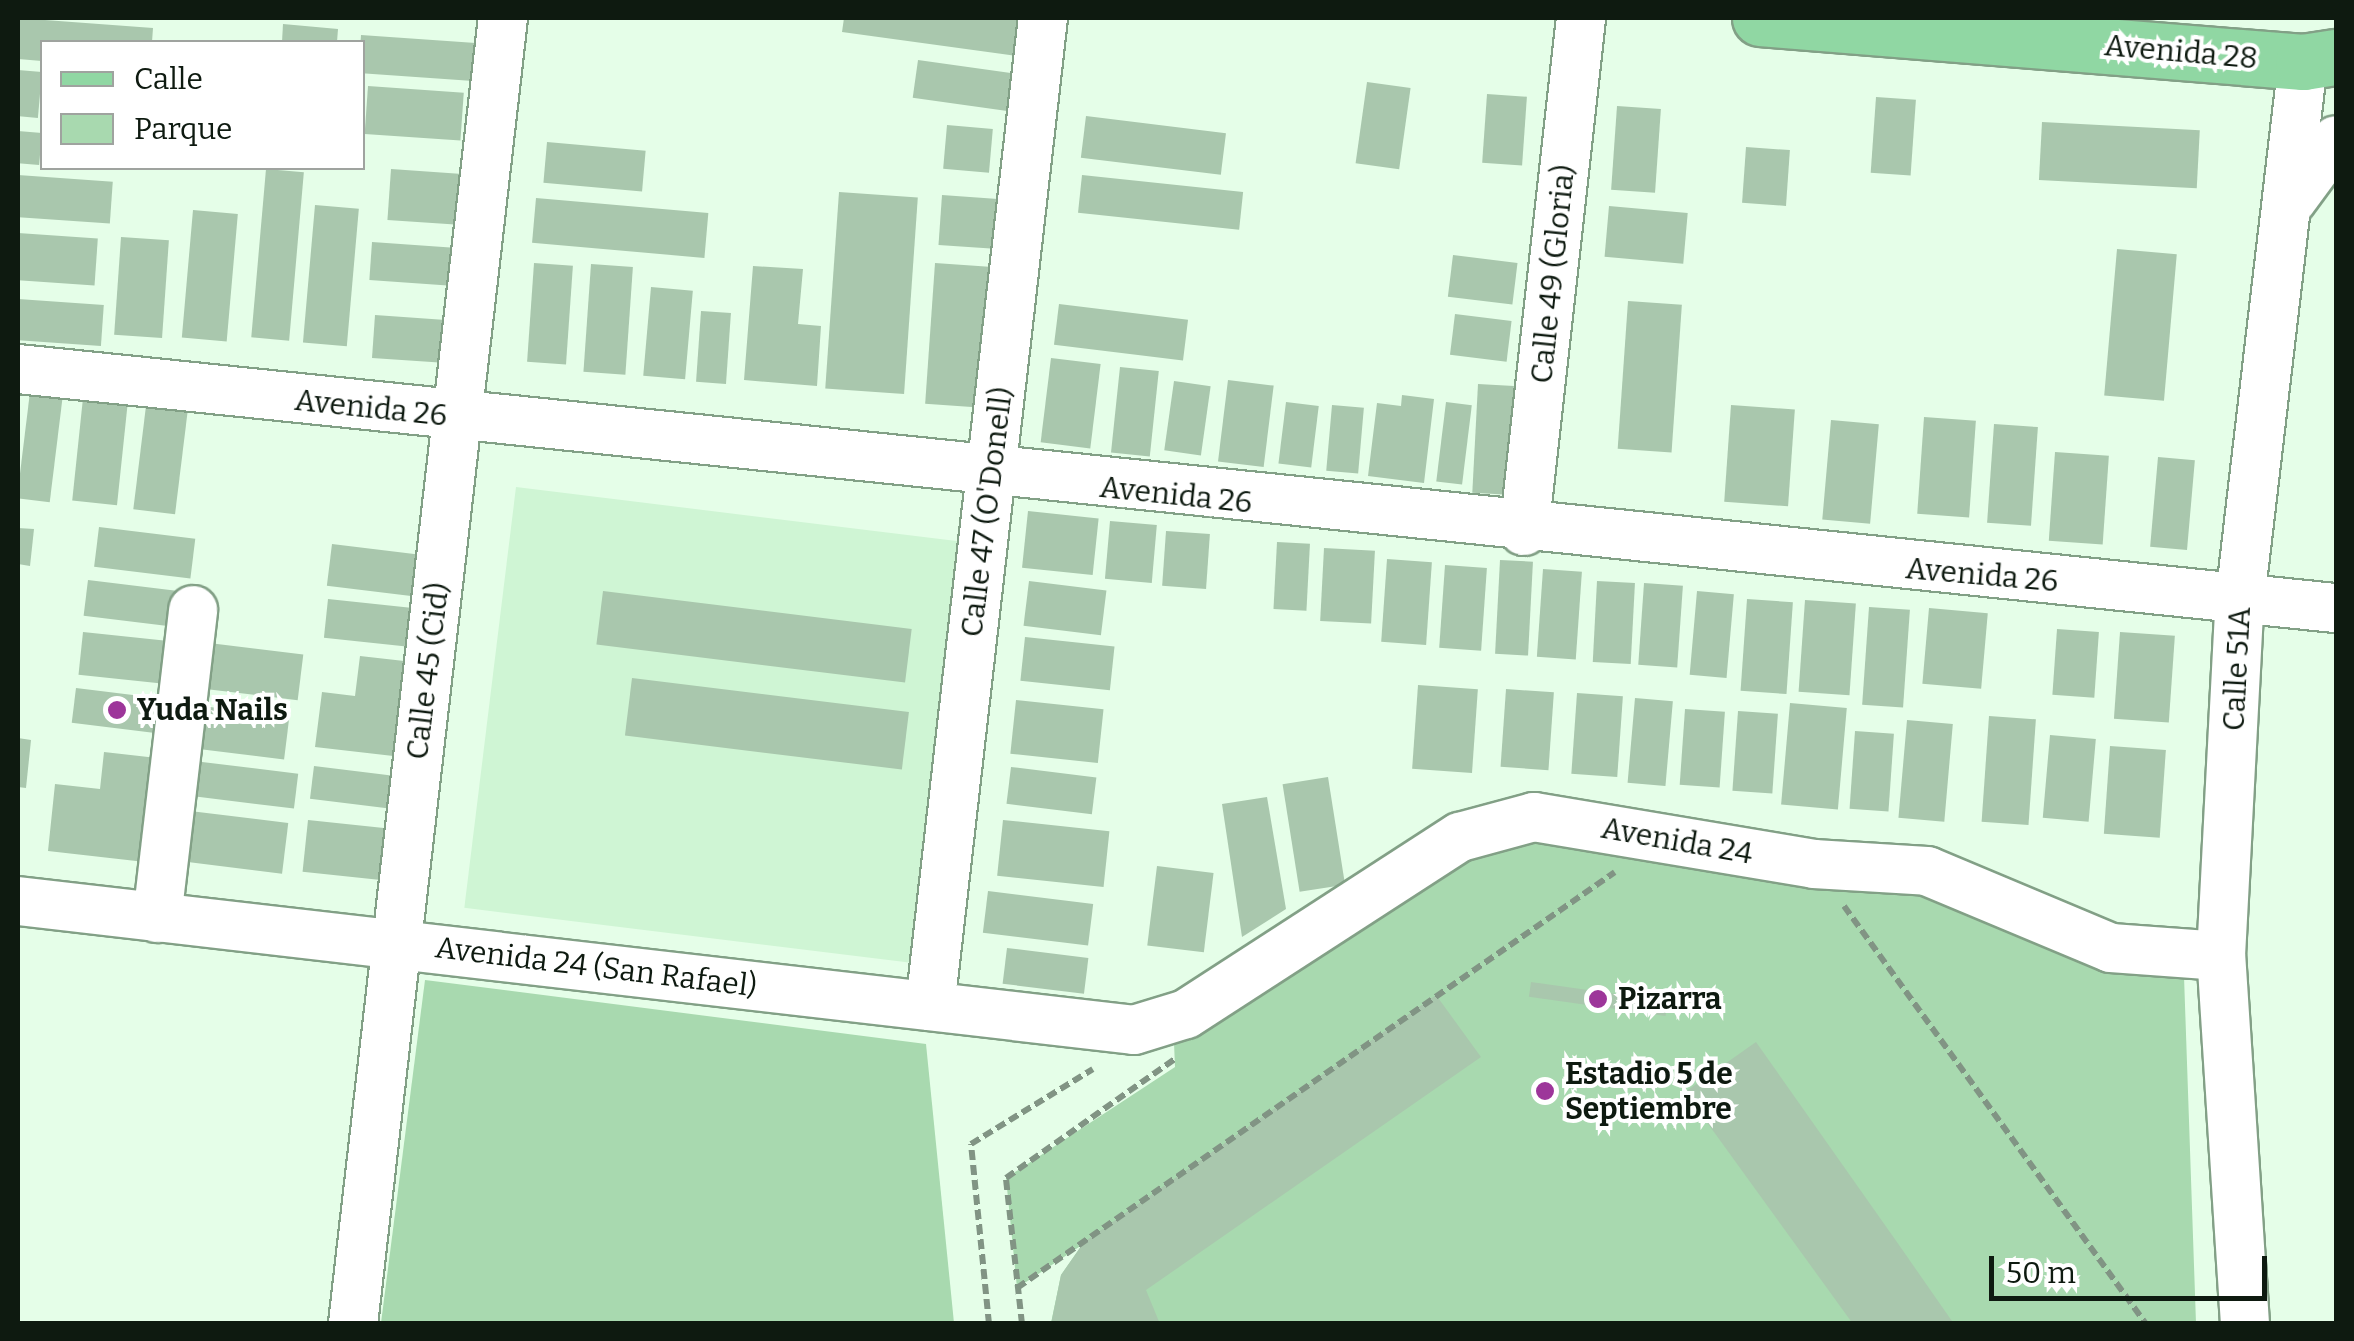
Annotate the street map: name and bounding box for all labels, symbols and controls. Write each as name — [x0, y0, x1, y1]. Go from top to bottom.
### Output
street label: Avenida 28 — [2103, 27, 2259, 77]
legend — [40, 40, 365, 170]
text: Calle — [134, 61, 203, 97]
text: Parque — [134, 111, 232, 147]
street label: Calle 49 (Gloria) — [1524, 163, 1582, 385]
street label: Avenida 26 — [293, 382, 449, 434]
street label: Calle 47 (O'Donell) — [954, 385, 1020, 639]
street label: Avenida 26 — [1098, 469, 1254, 521]
street label: Avenida 26 — [1904, 550, 2060, 600]
street label: Calle 45 (Cid) — [399, 580, 457, 762]
street label: Calle 51A — [2216, 606, 2258, 732]
place label: Yuda Nails — [137, 692, 288, 728]
marker: Yuda Nails — [106, 699, 128, 721]
street label: Avenida 24 — [1599, 810, 1755, 872]
street label: Avenida 24 (San Rafael) — [433, 929, 759, 1005]
place label: Pizarra — [1618, 981, 1722, 1017]
marker: Pizarra — [1587, 988, 1609, 1010]
place label: Estadio 5 de Septiembre — [1565, 1056, 1733, 1126]
marker: Estadio 5 de Septiembre — [1534, 1080, 1556, 1102]
scale bar — [1994, 1236, 2272, 1298]
text: 50 m — [2006, 1255, 2076, 1291]

